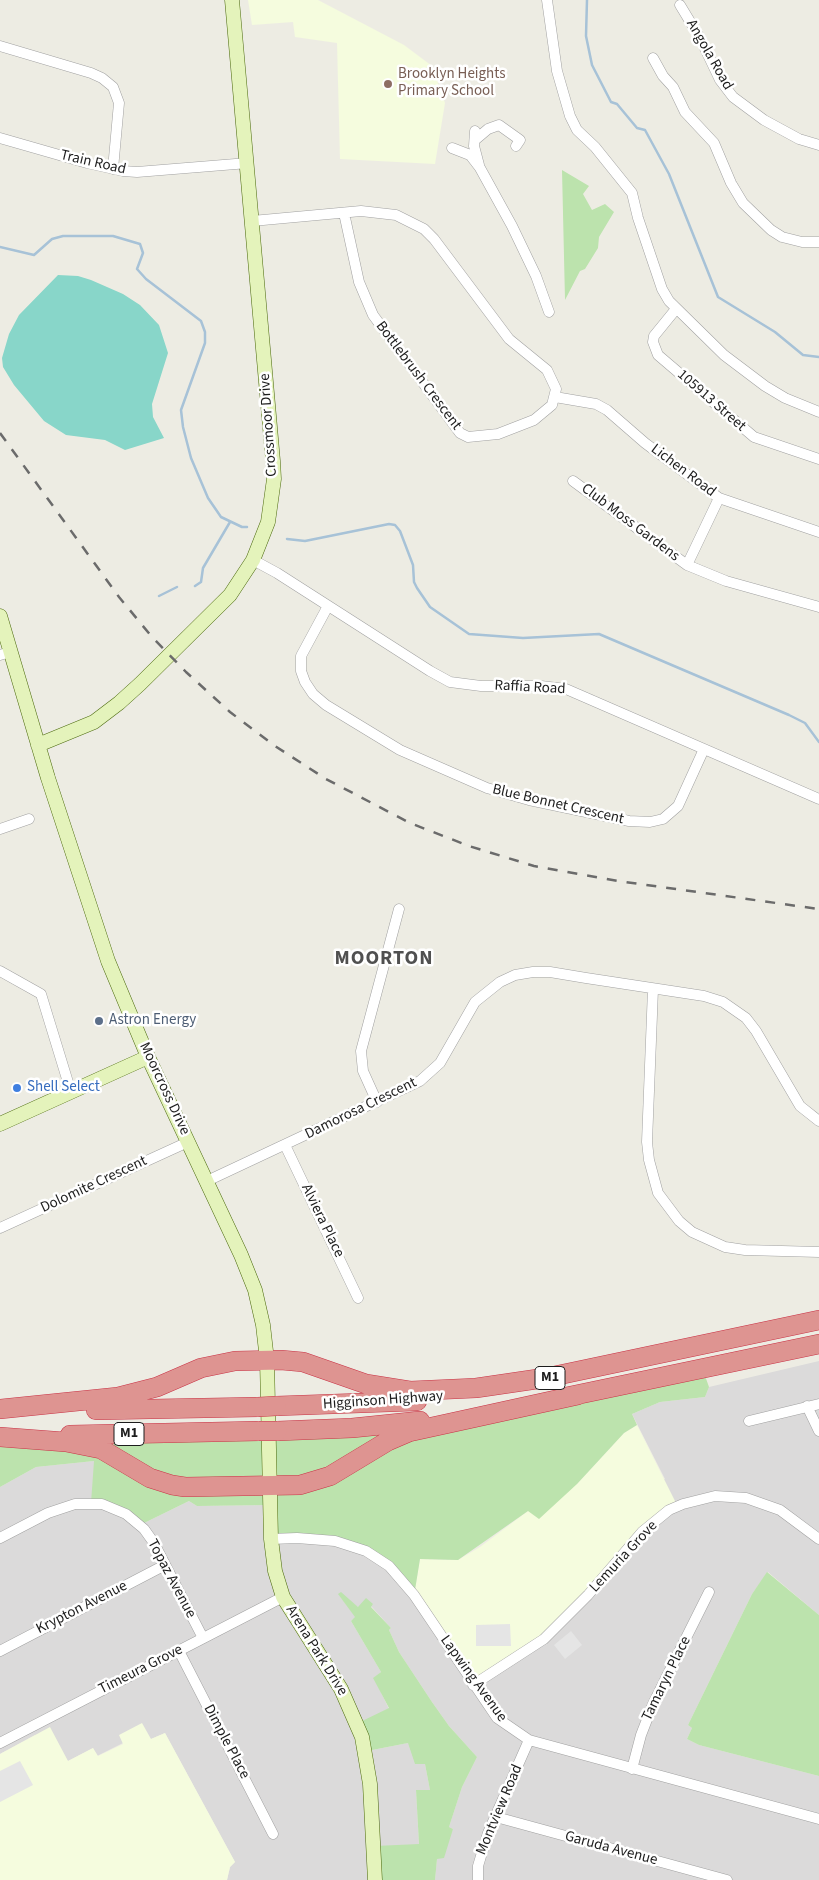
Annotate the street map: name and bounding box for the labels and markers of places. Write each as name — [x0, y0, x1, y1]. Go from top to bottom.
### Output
place label: Brooklyn Heights Primary School — [398, 66, 505, 101]
marker: Brooklyn Heights Primary School — [382, 78, 394, 90]
place label: Astron Energy — [109, 1012, 196, 1030]
marker: Astron Energy — [93, 1015, 105, 1027]
place label: Shell Select — [27, 1079, 100, 1097]
marker: Shell Select — [11, 1082, 23, 1094]

